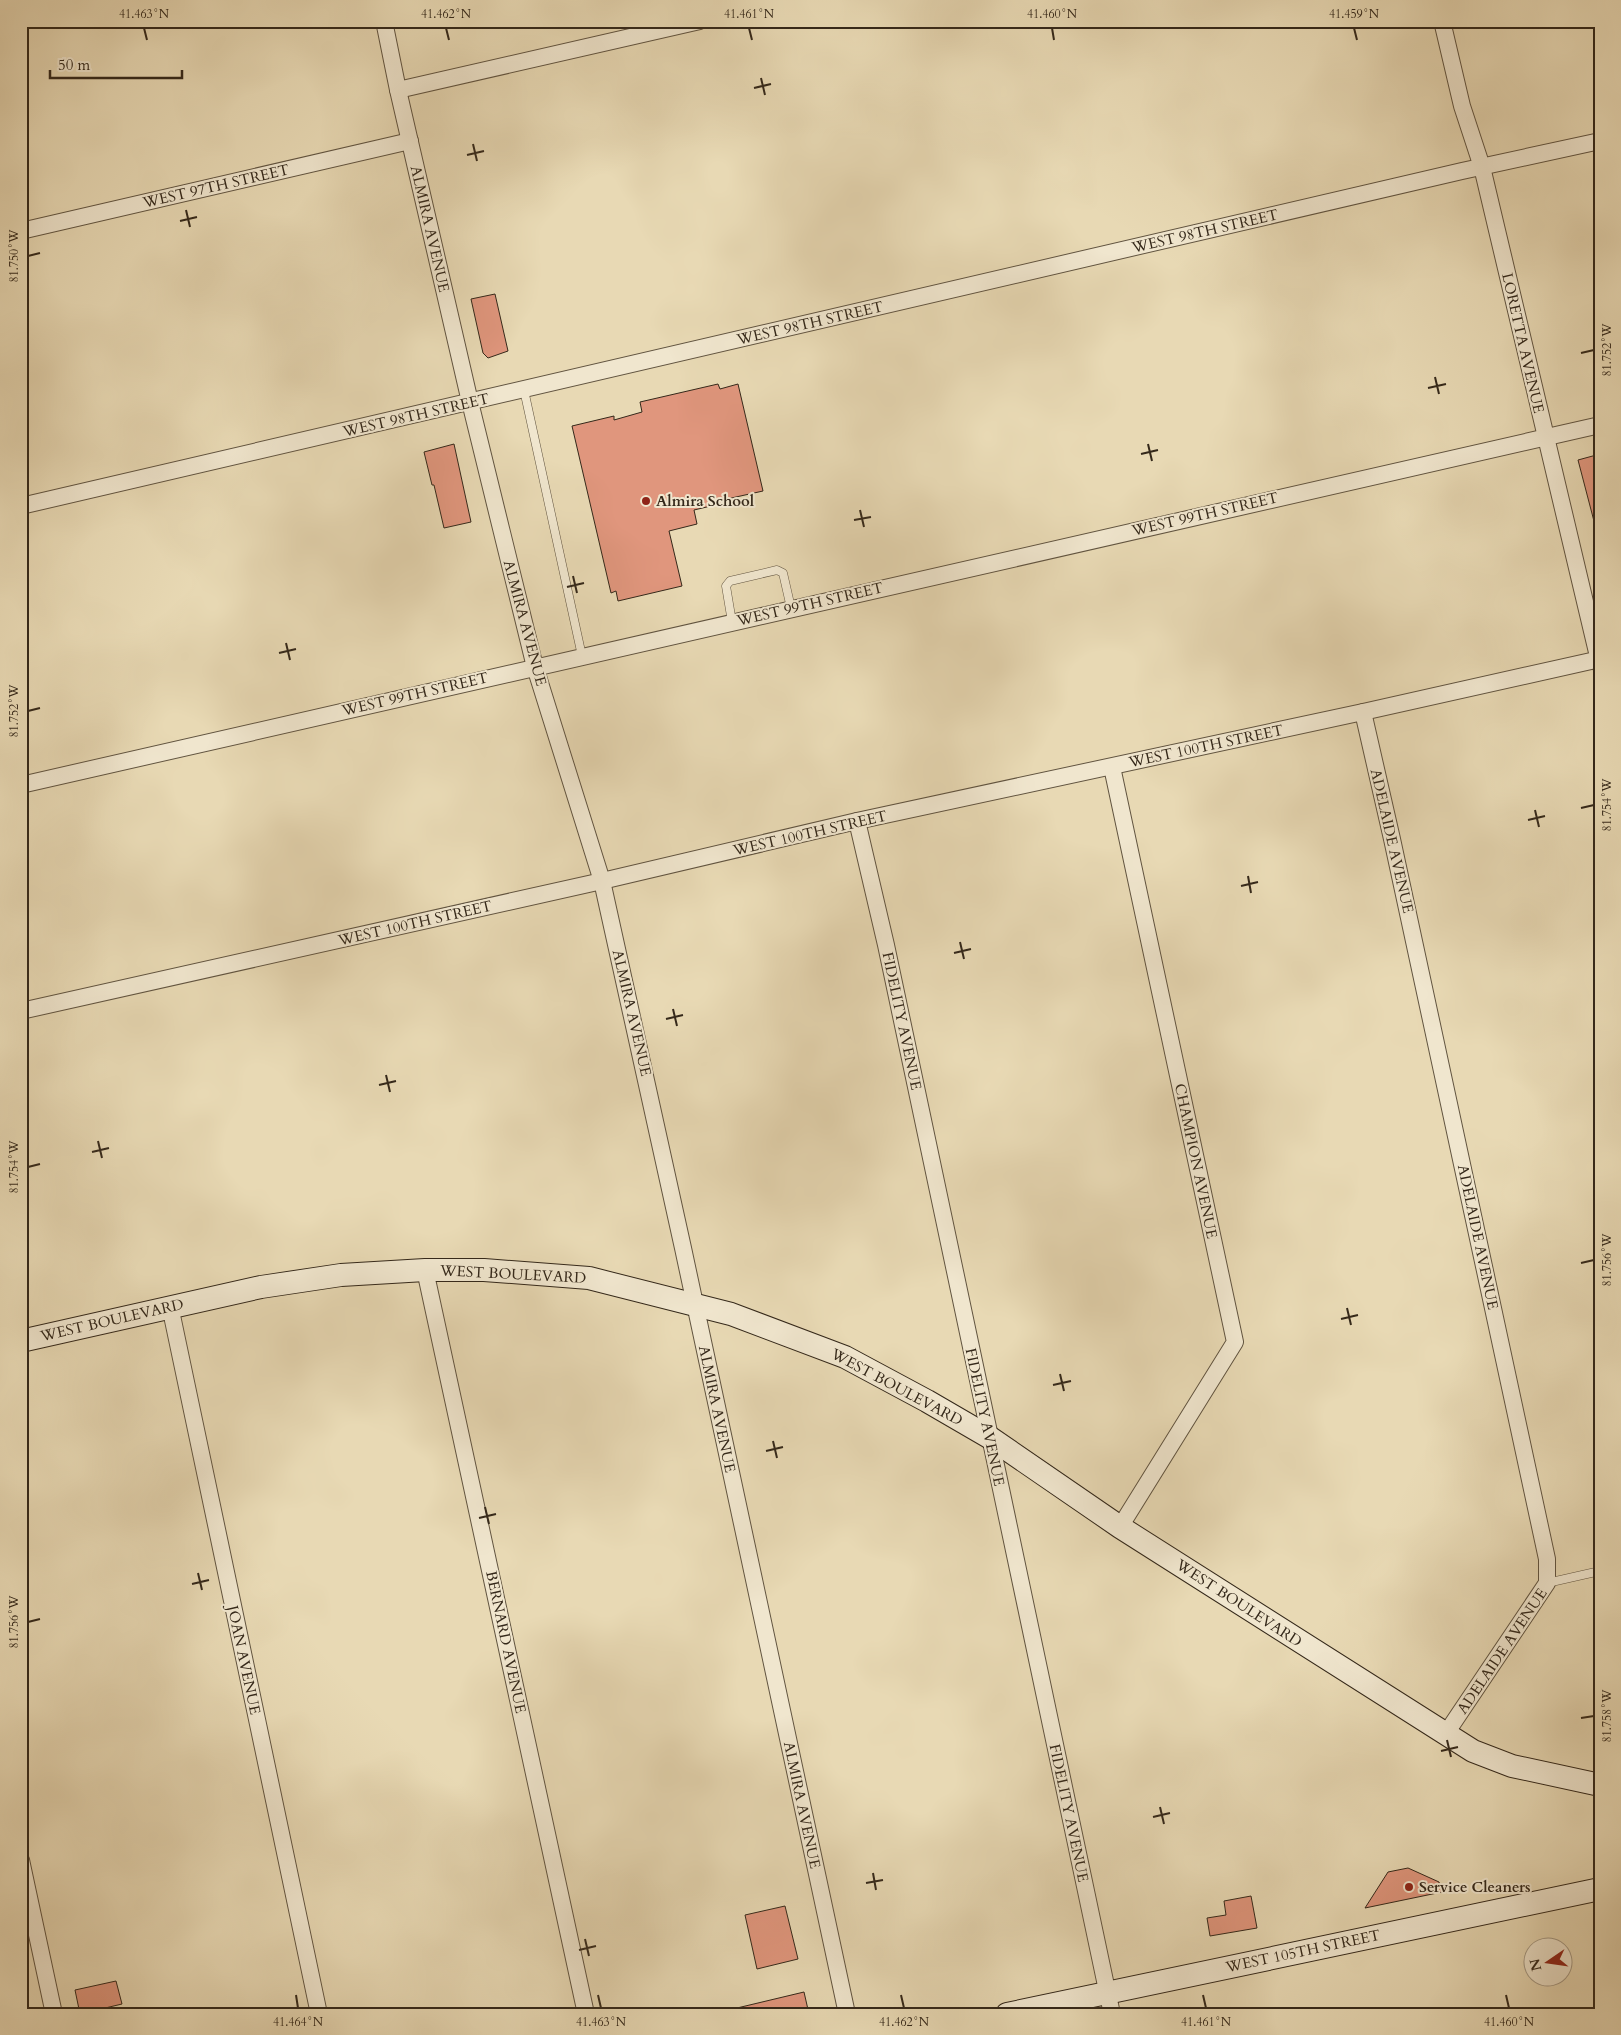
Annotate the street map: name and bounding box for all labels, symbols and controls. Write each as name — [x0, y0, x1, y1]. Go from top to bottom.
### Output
text: 41.463°N — [119, 6, 170, 22]
text: 41.462°N — [421, 6, 472, 22]
text: 41.461°N — [724, 6, 775, 22]
text: 41.460°N — [1027, 6, 1078, 22]
text: 41.459°N — [1329, 6, 1380, 22]
scale bar — [50, 48, 182, 80]
text: 50 m — [58, 55, 90, 75]
street label: WEST 97TH STREET — [140, 159, 291, 213]
street label: ALMIRA AVENUE — [406, 164, 454, 294]
street label: WEST 98TH STREET — [1129, 204, 1280, 258]
text: 81.750°W — [6, 229, 22, 283]
street label: LORETTA AVENUE — [1497, 271, 1549, 415]
street label: WEST 98TH STREET — [734, 296, 885, 350]
text: 81.752°W — [1599, 323, 1615, 377]
street label: WEST 98TH STREET — [340, 388, 491, 442]
street label: WEST 99TH STREET — [1129, 487, 1280, 541]
place label: Almira School — [656, 491, 755, 511]
marker: Almira School — [640, 495, 652, 507]
street label: ALMIRA AVENUE — [499, 558, 551, 688]
street label: WEST 99TH STREET — [734, 577, 885, 631]
street label: WEST 99TH STREET — [339, 667, 490, 721]
text: 81.752°W — [6, 684, 22, 738]
street label: WEST 100TH STREET — [1126, 720, 1285, 772]
street label: ADELAIDE AVENUE — [1366, 767, 1418, 915]
text: 81.754°W — [1599, 778, 1615, 832]
street label: WEST 100TH STREET — [730, 806, 889, 861]
street label: WEST 100TH STREET — [335, 896, 494, 951]
street label: ALMIRA AVENUE — [608, 948, 656, 1078]
street label: FIDELITY AVENUE — [878, 950, 926, 1092]
street label: CHAMPION AVENUE — [1170, 1082, 1222, 1240]
text: 81.754°W — [6, 1140, 22, 1194]
street label: ADELAIDE AVENUE — [1453, 1163, 1503, 1311]
text: 81.756°W — [1599, 1233, 1615, 1287]
street label: WEST BOULEVARD — [438, 1260, 587, 1288]
street label: WEST BOULEVARD — [37, 1294, 186, 1346]
street label: WEST BOULEVARD — [827, 1343, 966, 1430]
street label: ALMIRA AVENUE — [694, 1344, 740, 1474]
street label: FIDELITY AVENUE — [961, 1346, 1009, 1488]
street label: WEST BOULEVARD — [1171, 1554, 1306, 1651]
street label: BERNARD AVENUE — [481, 1569, 531, 1715]
street label: ADELAIDE AVENUE — [1452, 1584, 1552, 1718]
text: 81.756°W — [6, 1595, 22, 1649]
street label: JOAN AVENUE — [222, 1602, 265, 1716]
text: 81.758°W — [1599, 1689, 1615, 1743]
street label: ALMIRA AVENUE — [779, 1740, 825, 1870]
street label: FIDELITY AVENUE — [1045, 1742, 1093, 1884]
place label: Service Cleaners — [1419, 1877, 1530, 1897]
marker: Service Cleaners — [1403, 1881, 1415, 1893]
street label: WEST 105TH STREET — [1223, 1925, 1382, 1977]
north arrow — [1524, 1938, 1574, 1988]
text: N — [1525, 1957, 1546, 1973]
text: 41.464°N — [273, 2014, 324, 2030]
text: 41.463°N — [576, 2014, 627, 2030]
text: 41.462°N — [879, 2014, 930, 2030]
text: 41.461°N — [1181, 2014, 1232, 2030]
text: 41.460°N — [1484, 2014, 1535, 2030]

